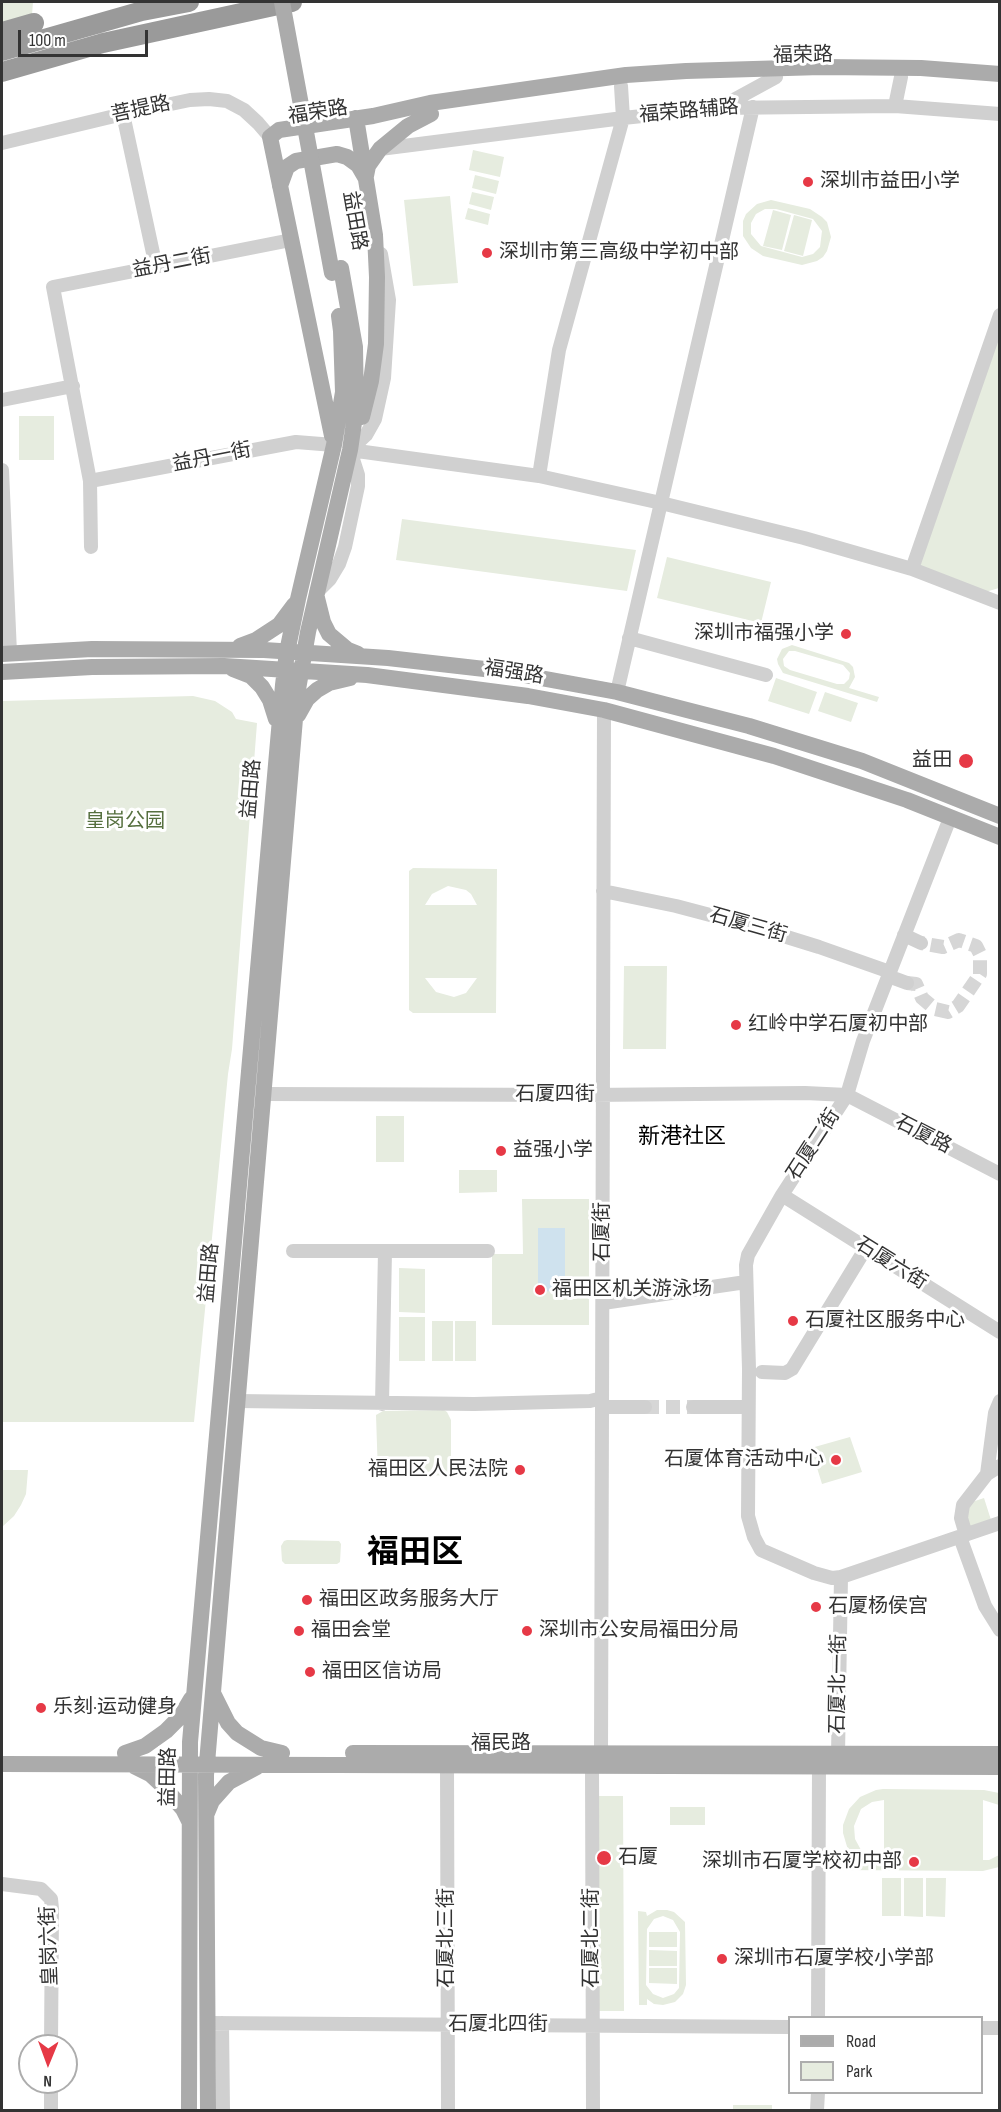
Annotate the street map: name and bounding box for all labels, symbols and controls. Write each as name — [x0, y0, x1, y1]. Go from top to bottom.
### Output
scale bar — [21, 18, 152, 56]
text: 100 m — [29, 30, 66, 51]
street label: 福荣路 — [773, 43, 833, 69]
street label: 菩提路 — [109, 92, 173, 128]
street label: 福荣路 — [286, 96, 350, 130]
street label: 福荣路辅路 — [638, 96, 740, 128]
place label: 深圳市益田小学 — [820, 170, 960, 194]
marker: 深圳市益田小学 — [801, 175, 815, 189]
street label: 益田路 — [337, 189, 371, 253]
place label: 深圳市第三高级中学初中部 — [499, 241, 739, 265]
street label: 益丹二街 — [130, 245, 214, 283]
marker: 深圳市第三高级中学初中部 — [480, 246, 494, 260]
street label: 益丹一街 — [170, 439, 254, 477]
place label: 深圳市福强小学 — [694, 622, 834, 646]
marker: 深圳市福强小学 — [839, 627, 853, 641]
street label: 福强路 — [482, 656, 546, 690]
place label: 益田 — [912, 749, 952, 773]
marker: 益田 — [957, 752, 975, 770]
street label: 益田路 — [237, 758, 267, 820]
park label: 皇岗公园 — [85, 810, 165, 834]
street label: 石厦三街 — [706, 903, 790, 949]
place label: 红岭中学石厦初中部 — [748, 1013, 928, 1037]
marker: 红岭中学石厦初中部 — [729, 1018, 743, 1032]
street label: 石厦四街 — [515, 1083, 595, 1107]
street label: 石厦二街 — [782, 1105, 846, 1185]
street label: 石厦路 — [891, 1111, 955, 1159]
district label: 新港社区 — [638, 1124, 726, 1150]
place label: 益强小学 — [513, 1139, 593, 1163]
marker: 益强小学 — [494, 1144, 508, 1158]
street label: 石厦街 — [591, 1202, 615, 1262]
street label: 石厦六街 — [851, 1233, 931, 1295]
street label: 益田路 — [195, 1242, 225, 1304]
place label: 福田区机关游泳场 — [552, 1278, 712, 1302]
marker: 福田区机关游泳场 — [533, 1283, 547, 1297]
place label: 石厦社区服务中心 — [805, 1309, 965, 1333]
marker: 石厦社区服务中心 — [786, 1314, 800, 1328]
place label: 石厦体育活动中心 — [664, 1448, 824, 1472]
marker: 石厦体育活动中心 — [829, 1453, 843, 1467]
place label: 福田区人民法院 — [368, 1458, 508, 1482]
marker: 福田区人民法院 — [513, 1463, 527, 1477]
district label: 福田区 — [367, 1535, 463, 1573]
place label: 福田区政务服务大厅 — [319, 1588, 499, 1612]
marker: 福田区政务服务大厅 — [300, 1593, 314, 1607]
place label: 石厦杨侯宫 — [828, 1595, 928, 1619]
marker: 石厦杨侯宫 — [809, 1600, 823, 1614]
place label: 福田会堂 — [311, 1619, 391, 1643]
place label: 深圳市公安局福田分局 — [539, 1619, 739, 1643]
marker: 福田会堂 — [292, 1624, 306, 1638]
marker: 深圳市公安局福田分局 — [520, 1624, 534, 1638]
street label: 石厦北一街 — [826, 1634, 852, 1734]
place label: 福田区信访局 — [322, 1660, 442, 1684]
marker: 福田区信访局 — [303, 1665, 317, 1679]
place label: 乐刻·运动健身 — [53, 1696, 177, 1720]
marker: 乐刻·运动健身 — [34, 1701, 48, 1715]
street label: 福民路 — [471, 1732, 531, 1756]
street label: 益田路 — [156, 1747, 182, 1807]
place label: 石厦 — [618, 1846, 658, 1870]
marker: 石厦 — [595, 1849, 613, 1867]
place label: 深圳市石厦学校初中部 — [702, 1850, 902, 1874]
marker: 深圳市石厦学校初中部 — [907, 1855, 921, 1869]
street label: 石厦北三街 — [435, 1888, 459, 1988]
street label: 石厦北二街 — [580, 1888, 604, 1988]
street label: 皇岗六街 — [37, 1906, 63, 1986]
place label: 深圳市石厦学校小学部 — [734, 1947, 934, 1971]
marker: 深圳市石厦学校小学部 — [715, 1952, 729, 1966]
street label: 石厦北四街 — [448, 2013, 548, 2037]
legend — [788, 2016, 983, 2094]
text: Road — [846, 2031, 876, 2052]
north arrow — [18, 2034, 78, 2094]
text: Park — [846, 2061, 872, 2082]
text: N — [43, 2071, 52, 2090]

